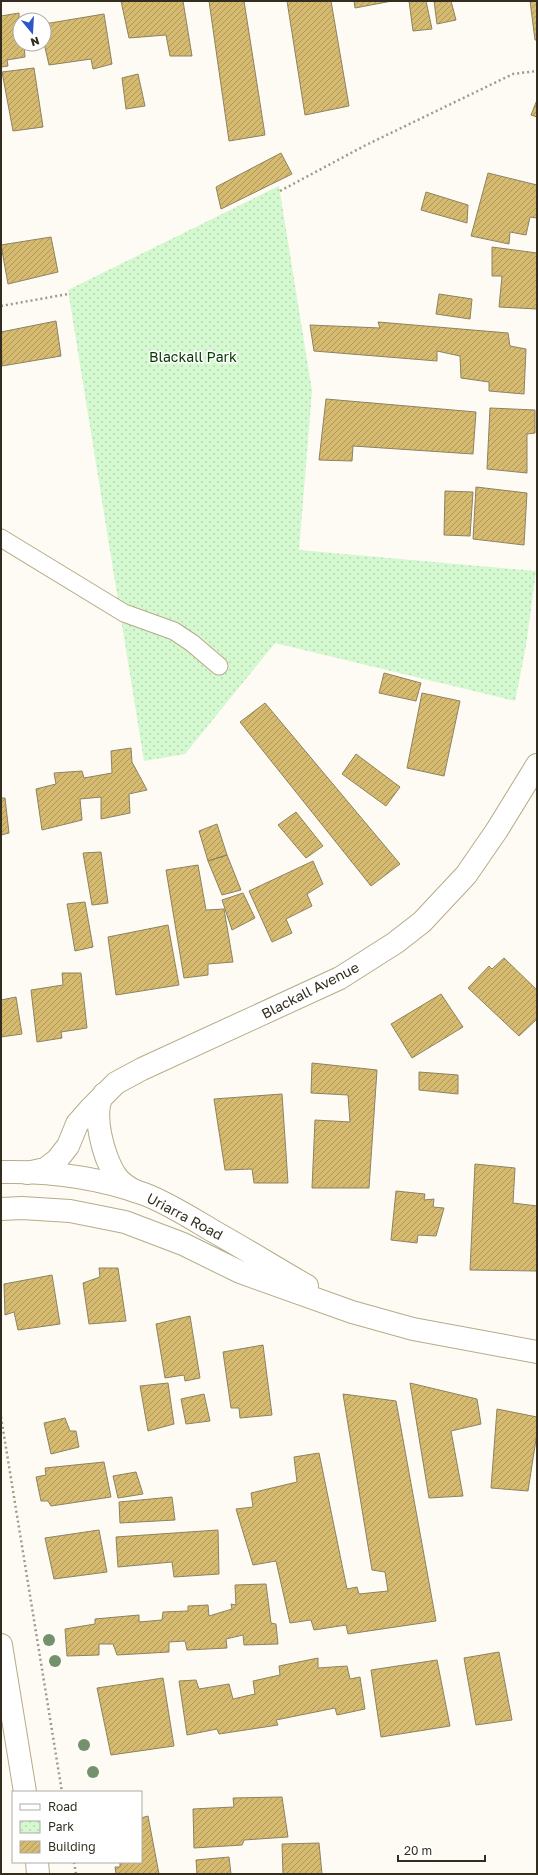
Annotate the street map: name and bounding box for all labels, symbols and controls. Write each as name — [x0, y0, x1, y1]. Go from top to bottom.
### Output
north arrow — [12, 12, 52, 52]
text: N — [29, 35, 41, 49]
park label: Blackall Park — [149, 348, 237, 365]
street label: Blackall Avenue — [258, 958, 362, 1022]
street label: Uriarra Road — [144, 1189, 226, 1243]
legend — [12, 1791, 142, 1863]
text: Road — [48, 1799, 77, 1814]
text: Park — [48, 1819, 74, 1834]
scale bar — [398, 1837, 485, 1863]
text: Building — [48, 1839, 96, 1854]
text: 20 m — [404, 1843, 432, 1858]

